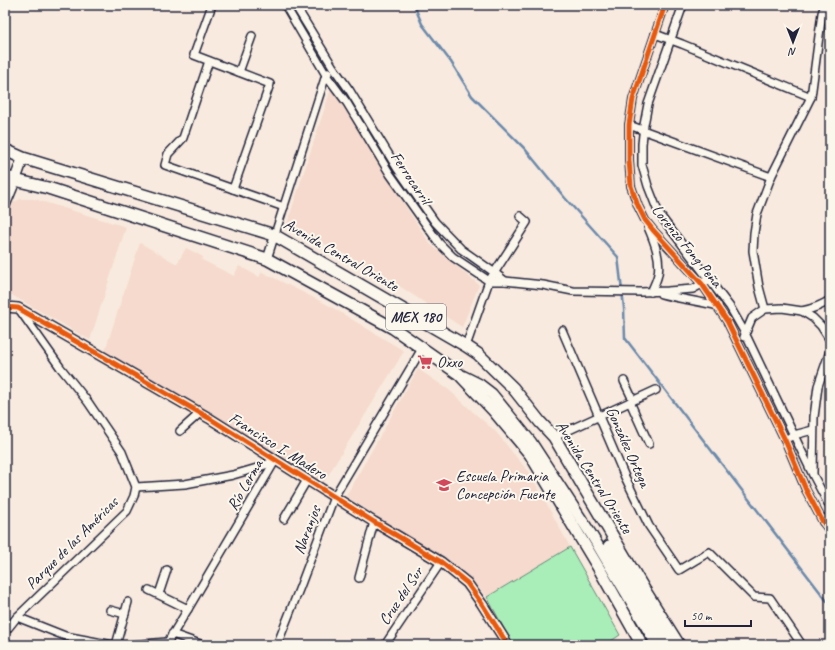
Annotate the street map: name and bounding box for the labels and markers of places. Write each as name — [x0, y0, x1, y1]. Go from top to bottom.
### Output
place label: Oxxo — [437, 352, 463, 372]
supermarket icon: Oxxo — [416, 353, 434, 371]
place label: Escuela Primaria Concepción Fuente — [456, 466, 556, 504]
school or university icon: Escuela Primaria Concepción Fuente — [435, 476, 453, 494]

